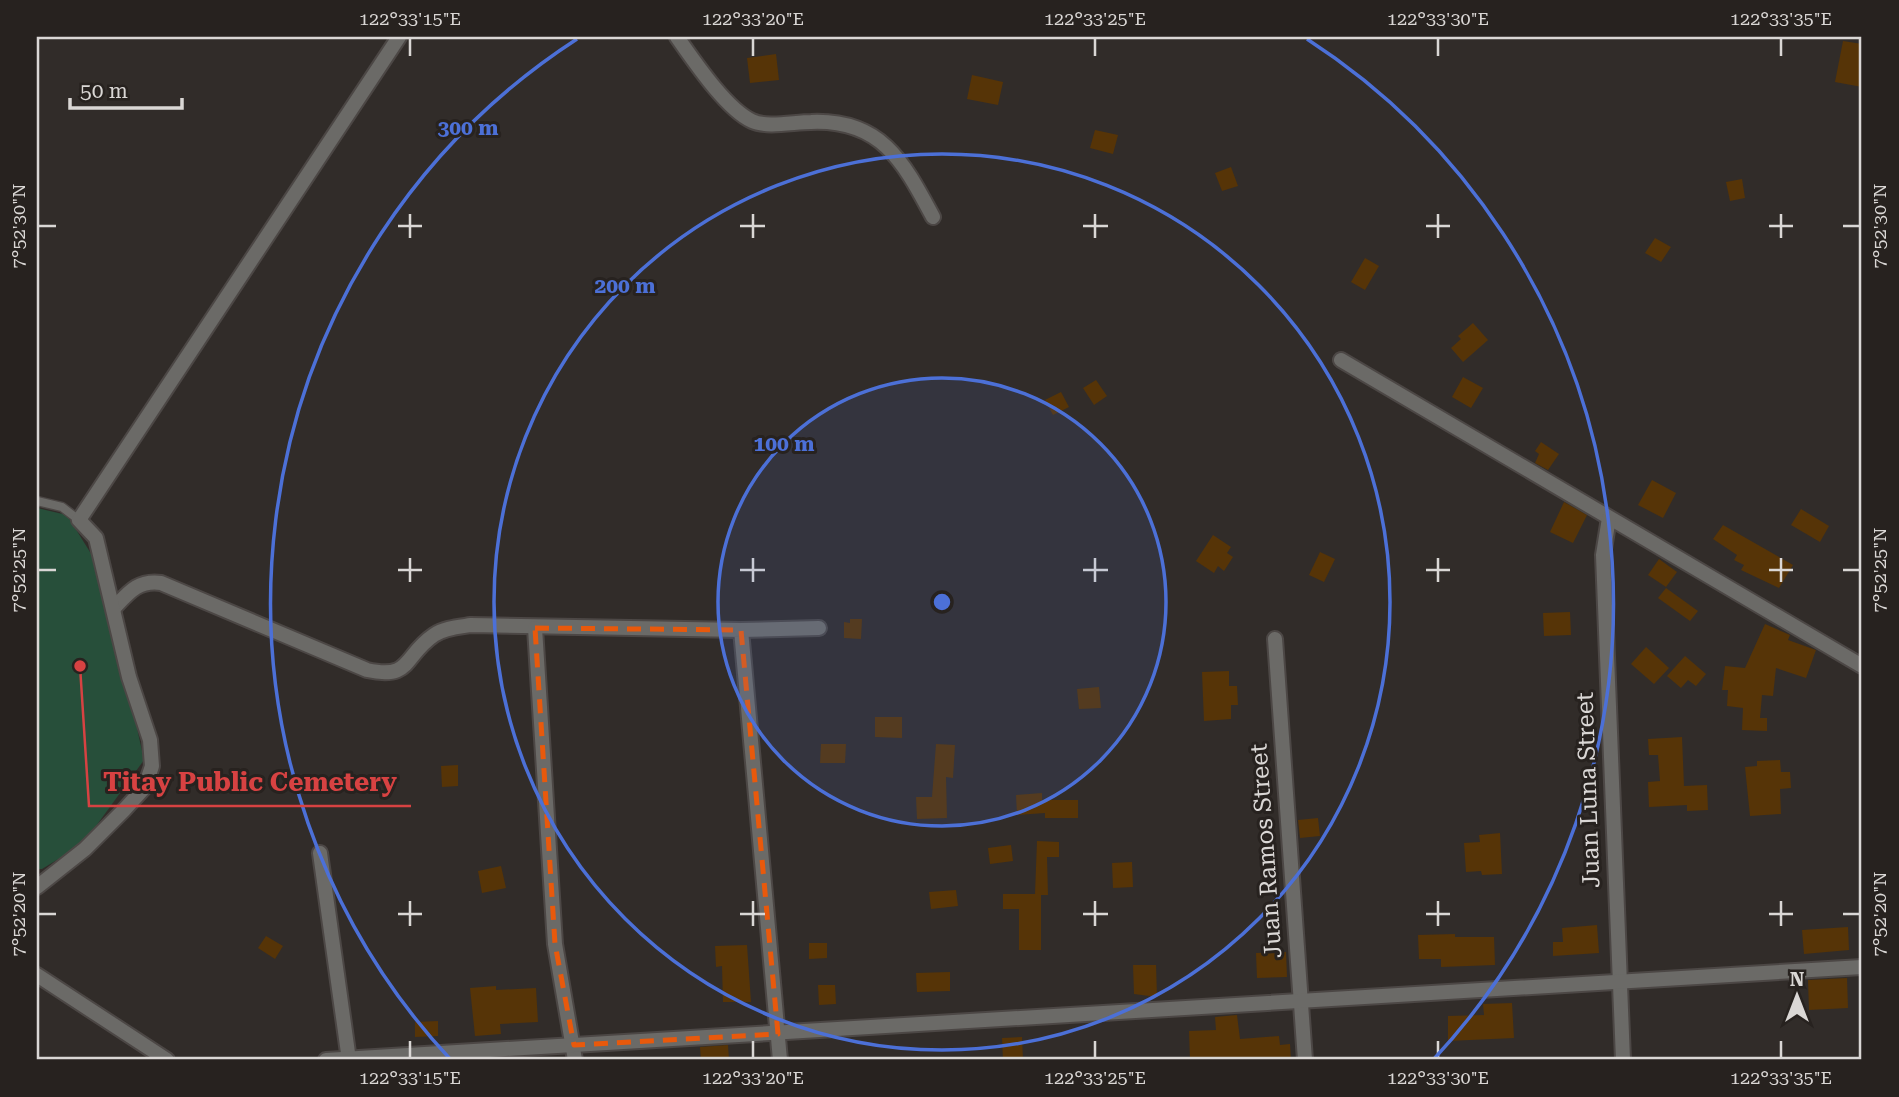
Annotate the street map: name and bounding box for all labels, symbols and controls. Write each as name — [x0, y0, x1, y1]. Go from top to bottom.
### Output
text: 122°33'15"E — [359, 8, 461, 29]
text: 122°33'20"E — [702, 8, 804, 29]
text: 122°33'25"E — [1044, 8, 1146, 29]
text: 122°33'30"E — [1387, 8, 1489, 29]
text: 122°33'35"E — [1730, 8, 1832, 29]
scale bar — [70, 66, 182, 110]
text: 50 m — [80, 79, 128, 103]
text: 300 m — [438, 116, 498, 140]
text: 7°52'30"N — [8, 184, 29, 268]
text: 7°52'30"N — [1869, 184, 1890, 268]
text: 200 m — [595, 274, 655, 298]
text: 100 m — [754, 432, 814, 456]
text: 7°52'25"N — [8, 528, 29, 612]
text: 7°52'25"N — [1869, 528, 1890, 612]
centre of rings — [930, 590, 954, 614]
street label: Juan Luna Street — [1571, 692, 1605, 888]
street label: Juan Ramos Street — [1245, 743, 1287, 959]
callout: Titay Public Cemetery — [89, 759, 411, 806]
text: Titay Public Cemetery — [103, 767, 397, 797]
text: 7°52'20"N — [8, 872, 29, 956]
text: 7°52'20"N — [1869, 872, 1890, 956]
north arrow — [1762, 960, 1832, 1030]
text: N — [1790, 968, 1805, 991]
text: 122°33'15"E — [359, 1067, 461, 1088]
text: 122°33'20"E — [702, 1067, 804, 1088]
text: 122°33'25"E — [1044, 1067, 1146, 1088]
text: 122°33'30"E — [1387, 1067, 1489, 1088]
text: 122°33'35"E — [1730, 1067, 1832, 1088]

